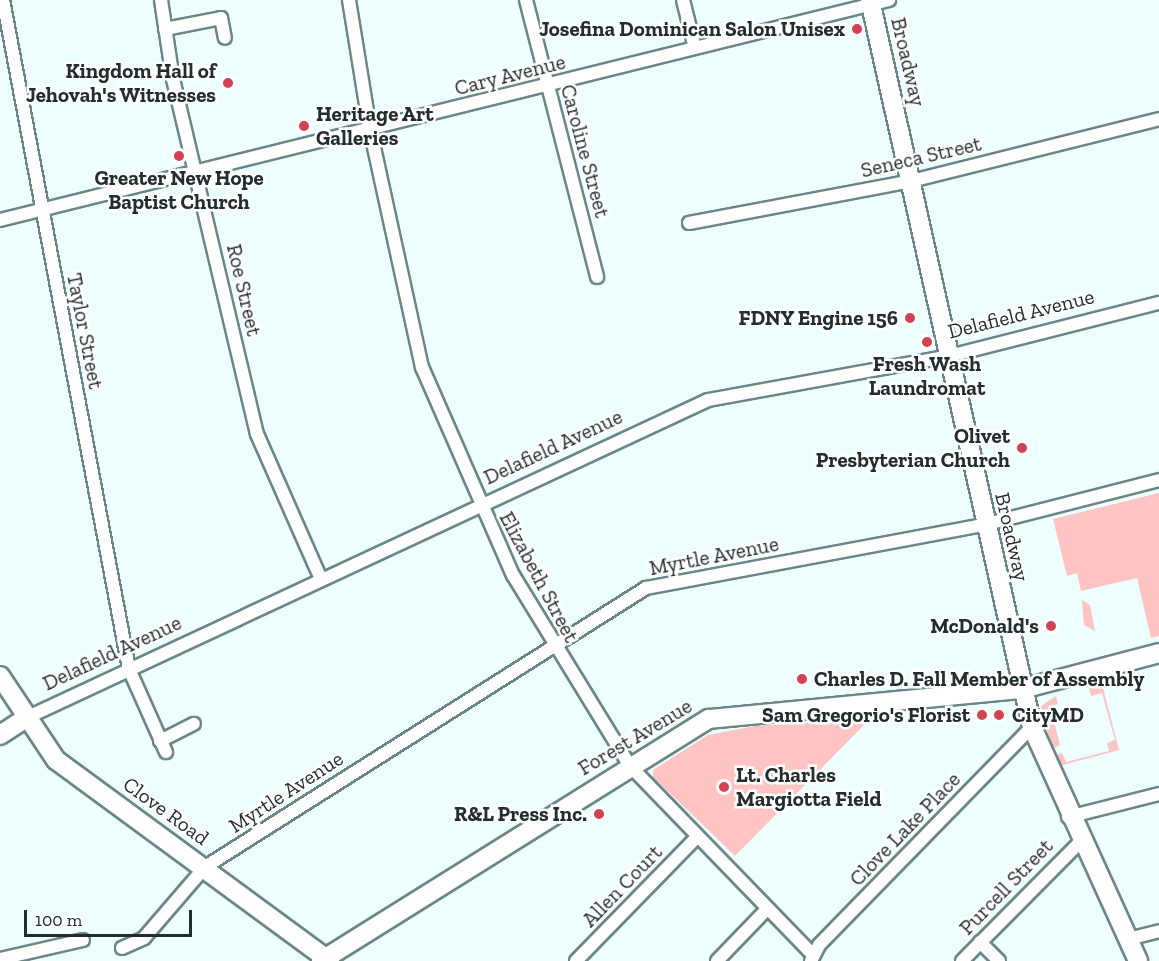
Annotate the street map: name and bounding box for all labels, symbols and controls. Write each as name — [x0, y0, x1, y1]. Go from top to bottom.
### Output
street label: Broadway — [886, 15, 930, 109]
place label: Josefina Dominican Salon Unisex — [539, 16, 845, 42]
marker: Josefina Dominican Salon Unisex — [850, 22, 864, 36]
street label: Cary Avenue — [451, 49, 569, 101]
place label: Kingdom Hall of Jehovah's Witnesses — [25, 58, 216, 108]
marker: Kingdom Hall of Jehovah's Witnesses — [221, 76, 235, 90]
street label: Caroline Street — [555, 82, 615, 220]
place label: Heritage Art Galleries — [316, 101, 434, 151]
marker: Heritage Art Galleries — [297, 119, 311, 133]
street label: Seneca Street — [858, 131, 984, 183]
marker: Greater New Hope Baptist Church — [172, 149, 186, 163]
place label: Greater New Hope Baptist Church — [94, 165, 264, 215]
street label: Roe Street — [221, 242, 267, 338]
street label: Taylor Street — [61, 271, 109, 391]
street label: Delafield Avenue — [945, 284, 1097, 344]
place label: FDNY Engine 156 — [738, 305, 898, 331]
marker: FDNY Engine 156 — [903, 311, 917, 325]
marker: Fresh Wash Laundromat — [920, 335, 934, 349]
place label: Fresh Wash Laundromat — [869, 351, 985, 401]
street label: Delafield Avenue — [479, 404, 627, 490]
place label: Olivet Presbyterian Church — [816, 423, 1010, 473]
marker: Olivet Presbyterian Church — [1015, 441, 1029, 455]
street label: Broadway — [990, 490, 1034, 584]
street label: Elizabeth Street — [494, 507, 584, 647]
street label: Myrtle Avenue — [647, 531, 781, 581]
street label: Delafield Avenue — [38, 610, 186, 696]
place label: McDonald's — [930, 613, 1039, 639]
marker: McDonald's — [1044, 619, 1058, 633]
place label: Charles D. Fall Member of Assembly — [814, 666, 1145, 692]
marker: Charles D. Fall Member of Assembly — [795, 672, 809, 686]
street label: Forest Avenue — [573, 693, 697, 781]
place label: Sam Gregorio's Florist — [762, 702, 970, 728]
place label: CityMD — [1012, 702, 1084, 728]
marker: CityMD — [990, 706, 1008, 724]
marker: Sam Gregorio's Florist — [975, 708, 989, 722]
street label: Myrtle Avenue — [224, 746, 348, 838]
place label: Lt. Charles Margiotta Field — [736, 762, 881, 812]
street label: Clove Lake Place — [844, 767, 966, 891]
street label: Clove Road — [118, 772, 214, 850]
marker: Lt. Charles Margiotta Field — [717, 780, 731, 794]
place label: R&L Press Inc. — [454, 801, 587, 827]
marker: R&L Press Inc. — [592, 807, 606, 821]
street label: Purcell Street — [954, 834, 1058, 940]
street label: Allen Court — [577, 840, 667, 932]
scale bar — [27, 898, 195, 936]
text: 100 m — [35, 909, 82, 931]

